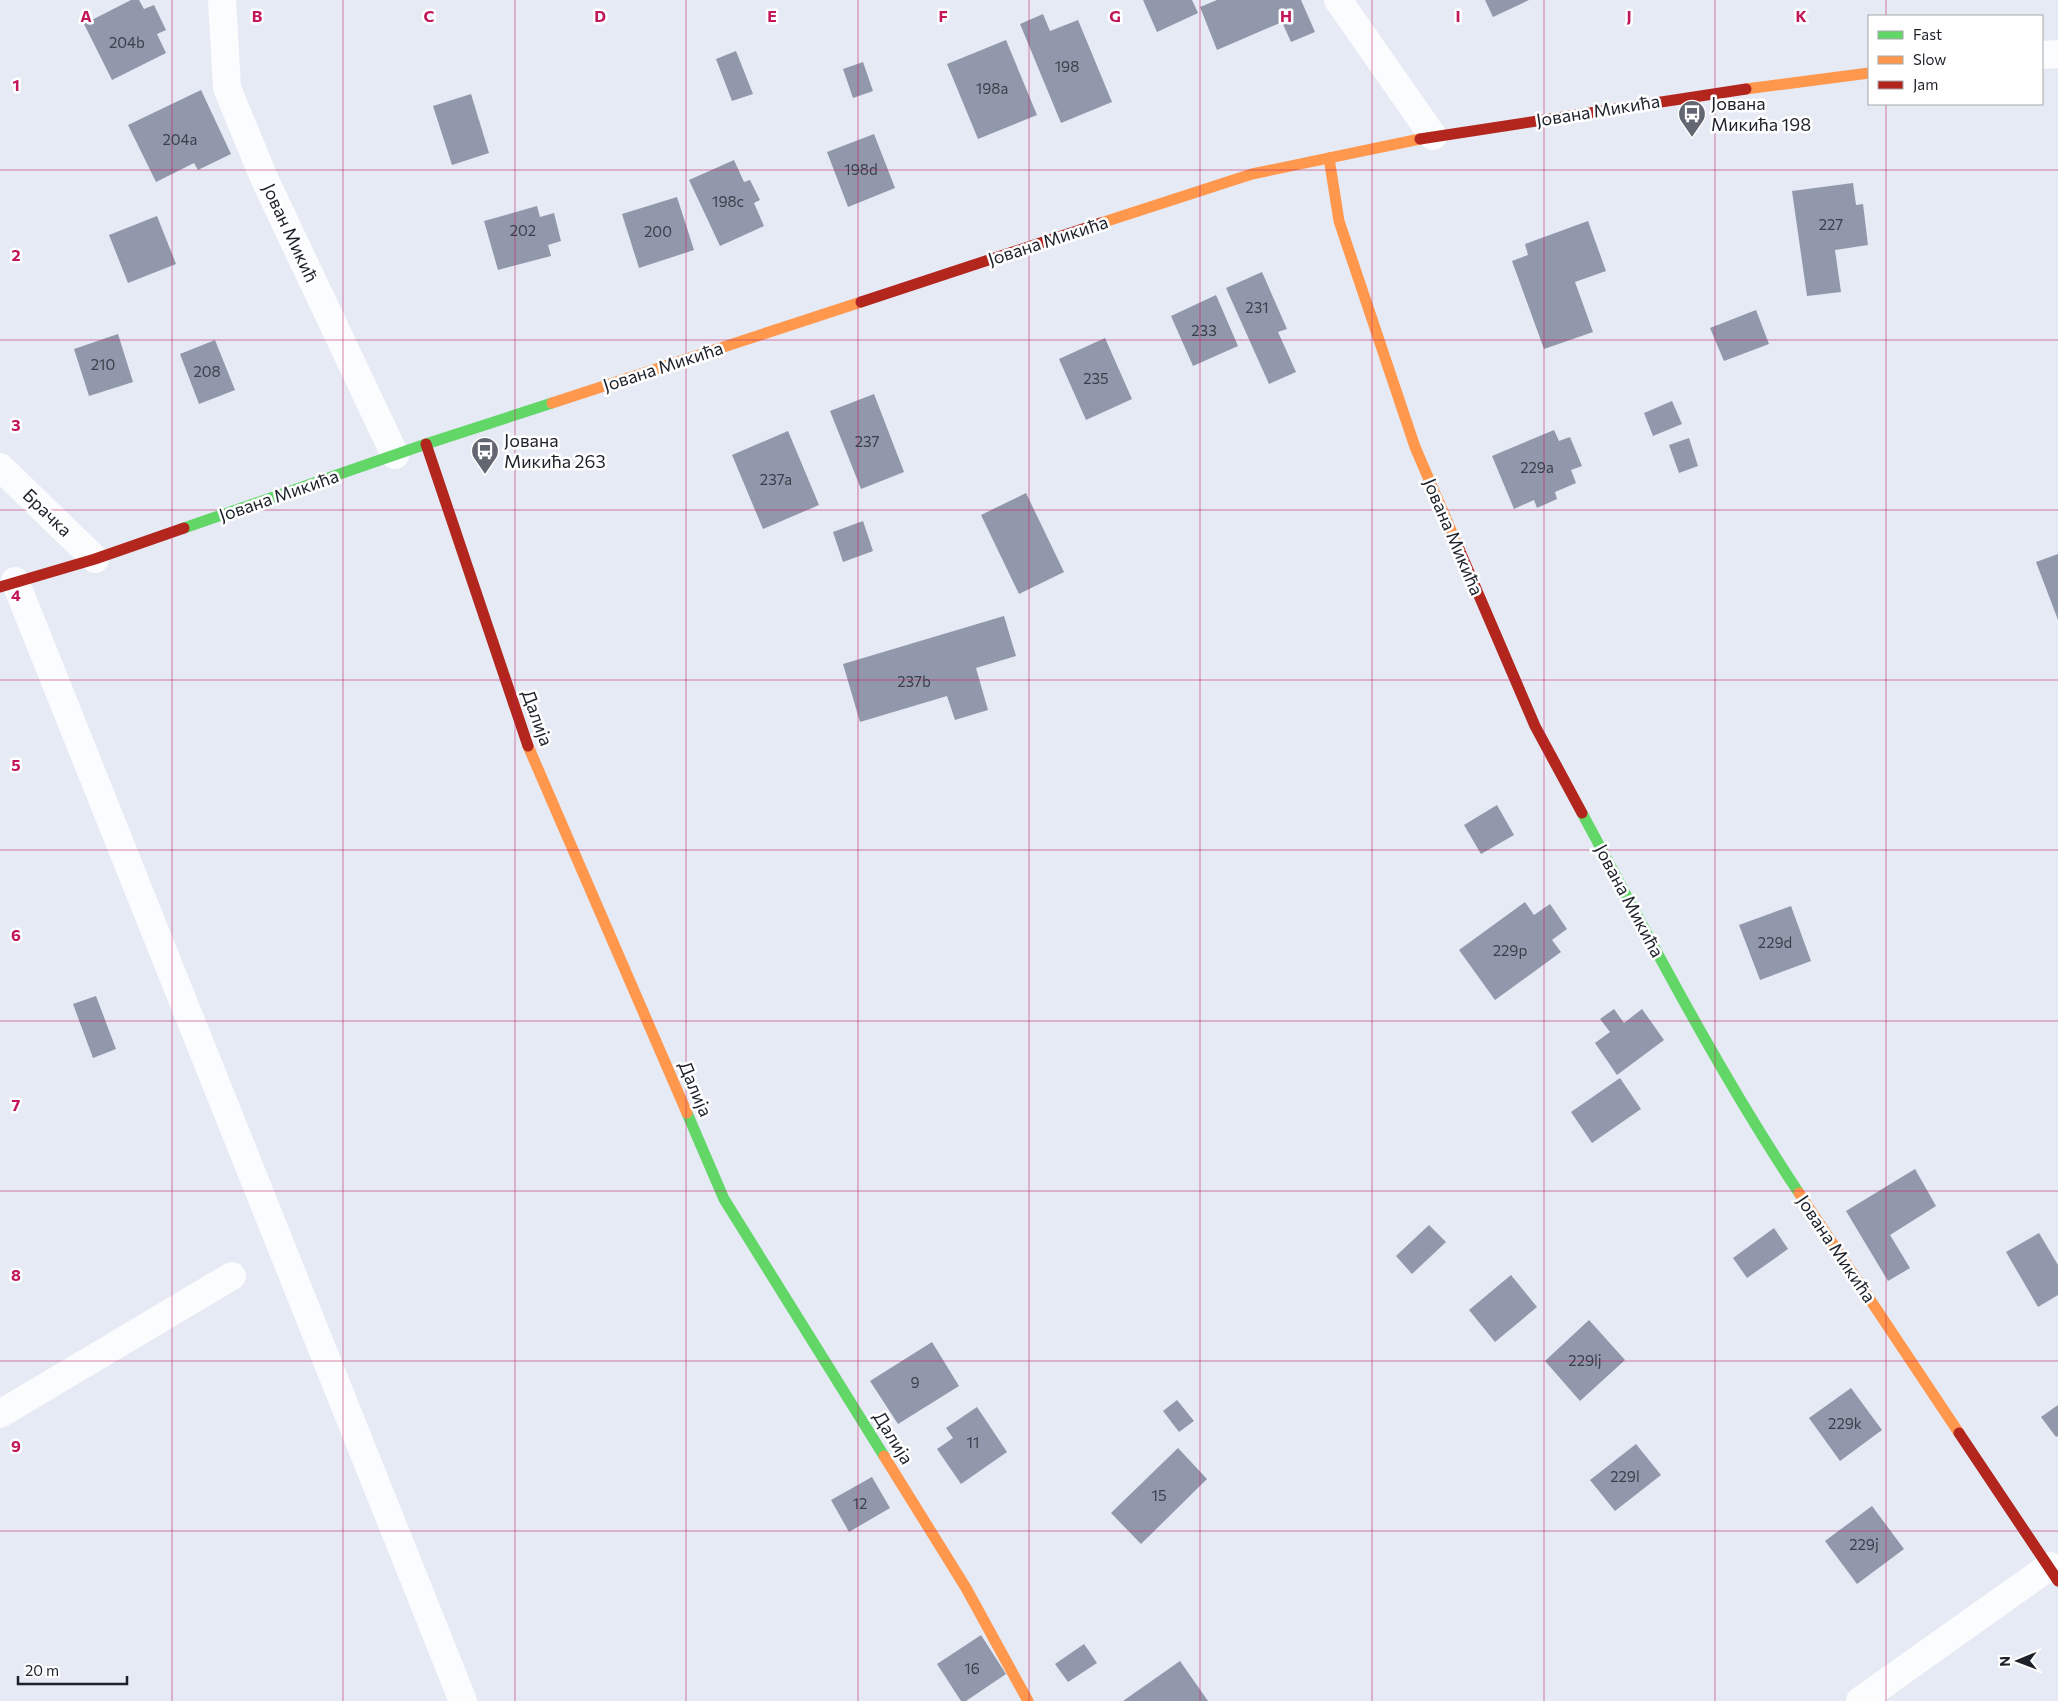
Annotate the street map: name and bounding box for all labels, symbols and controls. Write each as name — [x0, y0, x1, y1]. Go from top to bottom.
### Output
text: A — [80, 6, 92, 25]
text: B — [252, 6, 263, 25]
text: C — [424, 6, 435, 25]
text: D — [594, 6, 606, 25]
text: E — [767, 6, 777, 25]
text: F — [938, 6, 948, 25]
text: G — [1109, 6, 1121, 25]
text: H — [1280, 6, 1292, 25]
text: I — [1455, 6, 1461, 25]
text: J — [1626, 6, 1632, 25]
text: K — [1795, 6, 1807, 25]
legend — [1868, 15, 2043, 105]
text: Fast — [1913, 25, 1942, 43]
house number: 204b — [109, 33, 145, 51]
text: Slow — [1913, 50, 1946, 68]
house number: 198 — [1055, 57, 1079, 75]
text: 1 — [12, 75, 20, 94]
text: Jam — [1913, 75, 1938, 93]
house number: 198a — [976, 79, 1008, 97]
street label: Јована Микића — [1534, 89, 1661, 131]
place label: Јована Микића 198 — [1711, 92, 1811, 135]
bus stop icon: Јована Микића 198 — [1677, 99, 1707, 138]
house number: 204a — [163, 130, 197, 148]
house number: 198d — [844, 160, 878, 178]
street label: Јован Микић — [258, 180, 323, 285]
house number: 198c — [712, 192, 744, 210]
street label: Јована Микића — [985, 210, 1111, 270]
house number: 227 — [1819, 215, 1843, 233]
house number: 202 — [510, 221, 536, 239]
house number: 200 — [644, 222, 672, 240]
text: 2 — [11, 245, 21, 264]
house number: 231 — [1245, 298, 1269, 316]
house number: 233 — [1191, 321, 1217, 339]
street label: Јована Микића — [600, 336, 726, 396]
house number: 210 — [91, 355, 115, 373]
house number: 208 — [193, 362, 221, 380]
house number: 235 — [1083, 369, 1109, 387]
text: 3 — [11, 415, 21, 434]
place label: Јована Микића 263 — [504, 429, 606, 472]
house number: 237 — [855, 432, 879, 450]
bus stop icon: Јована Микића 263 — [470, 436, 500, 475]
house number: 229a — [1520, 458, 1554, 476]
street label: Јована Микића — [216, 464, 341, 526]
house number: 237a — [760, 470, 792, 488]
street label: Јована Микића — [1419, 475, 1488, 598]
street label: Брачка — [19, 484, 77, 541]
text: 4 — [11, 585, 21, 604]
house number: 237b — [897, 672, 931, 690]
street label: Далија — [518, 687, 558, 749]
text: 5 — [11, 755, 21, 774]
street label: Јована Микића — [1591, 840, 1669, 961]
text: 6 — [11, 925, 21, 944]
house number: 229d — [1758, 933, 1792, 951]
house number: 229p — [1493, 941, 1527, 959]
street label: Далија — [674, 1058, 717, 1120]
text: 7 — [12, 1095, 21, 1114]
street label: Јована Микића — [1793, 1190, 1881, 1306]
text: 8 — [11, 1265, 21, 1284]
house number: 229lj — [1568, 1351, 1602, 1369]
house number: 9 — [910, 1373, 920, 1391]
street label: Далија — [869, 1407, 919, 1468]
house number: 229k — [1828, 1414, 1862, 1432]
house number: 11 — [967, 1433, 979, 1451]
text: 9 — [11, 1436, 21, 1455]
house number: 229l — [1610, 1467, 1640, 1485]
house number: 15 — [1151, 1486, 1167, 1504]
house number: 12 — [853, 1494, 867, 1512]
house number: 229j — [1849, 1535, 1879, 1553]
north arrow — [1993, 1636, 2043, 1686]
scale bar — [18, 1654, 126, 1686]
text: N — [1996, 1656, 2013, 1667]
house number: 16 — [964, 1659, 980, 1677]
text: 20 m — [25, 1661, 59, 1679]

